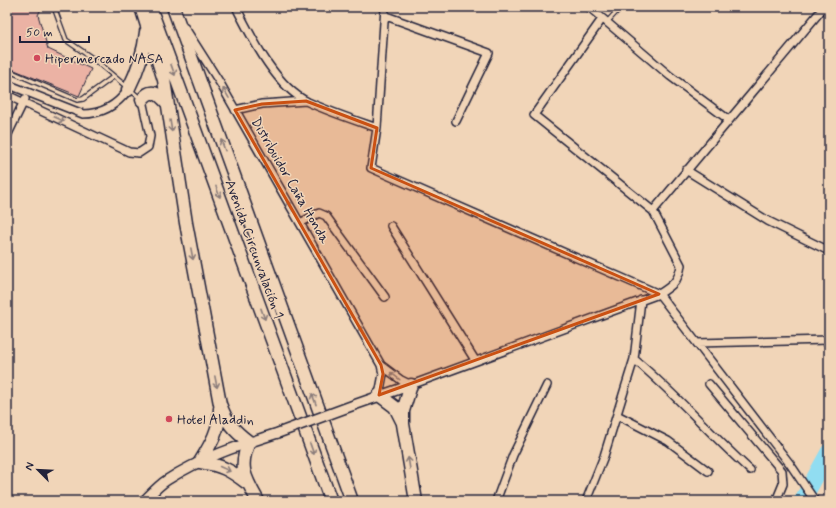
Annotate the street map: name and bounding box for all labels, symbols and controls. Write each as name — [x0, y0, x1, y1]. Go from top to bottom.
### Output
scale bar — [20, 18, 89, 44]
text: 50 m — [26, 25, 53, 41]
place label: Hipermercado NASA — [45, 50, 164, 68]
marker: Hipermercado NASA — [32, 53, 42, 63]
one-way arrow — [170, 63, 178, 75]
one-way arrow — [221, 87, 229, 99]
street label: Distribuidor Caña Honda — [247, 114, 334, 247]
one-way arrow — [52, 116, 64, 123]
one-way arrow — [167, 119, 175, 132]
one-way arrow — [218, 139, 226, 151]
street label: Avenida Circunvalación 1 — [221, 177, 288, 321]
one-way arrow — [215, 185, 222, 198]
one-way arrow — [286, 200, 294, 212]
one-way arrow — [188, 248, 196, 261]
one-way arrow — [259, 308, 267, 320]
one-way arrow — [357, 325, 365, 337]
one-way arrow — [390, 372, 401, 380]
one-way arrow — [213, 375, 221, 388]
one-way arrow — [310, 393, 318, 405]
place label: Hotel Aladdin — [177, 411, 254, 429]
marker: Hotel Aladdin — [164, 414, 174, 424]
one-way arrow — [309, 443, 317, 455]
north arrow — [18, 450, 58, 490]
one-way arrow — [405, 457, 413, 470]
text: N — [22, 460, 38, 473]
one-way arrow — [219, 465, 231, 473]

